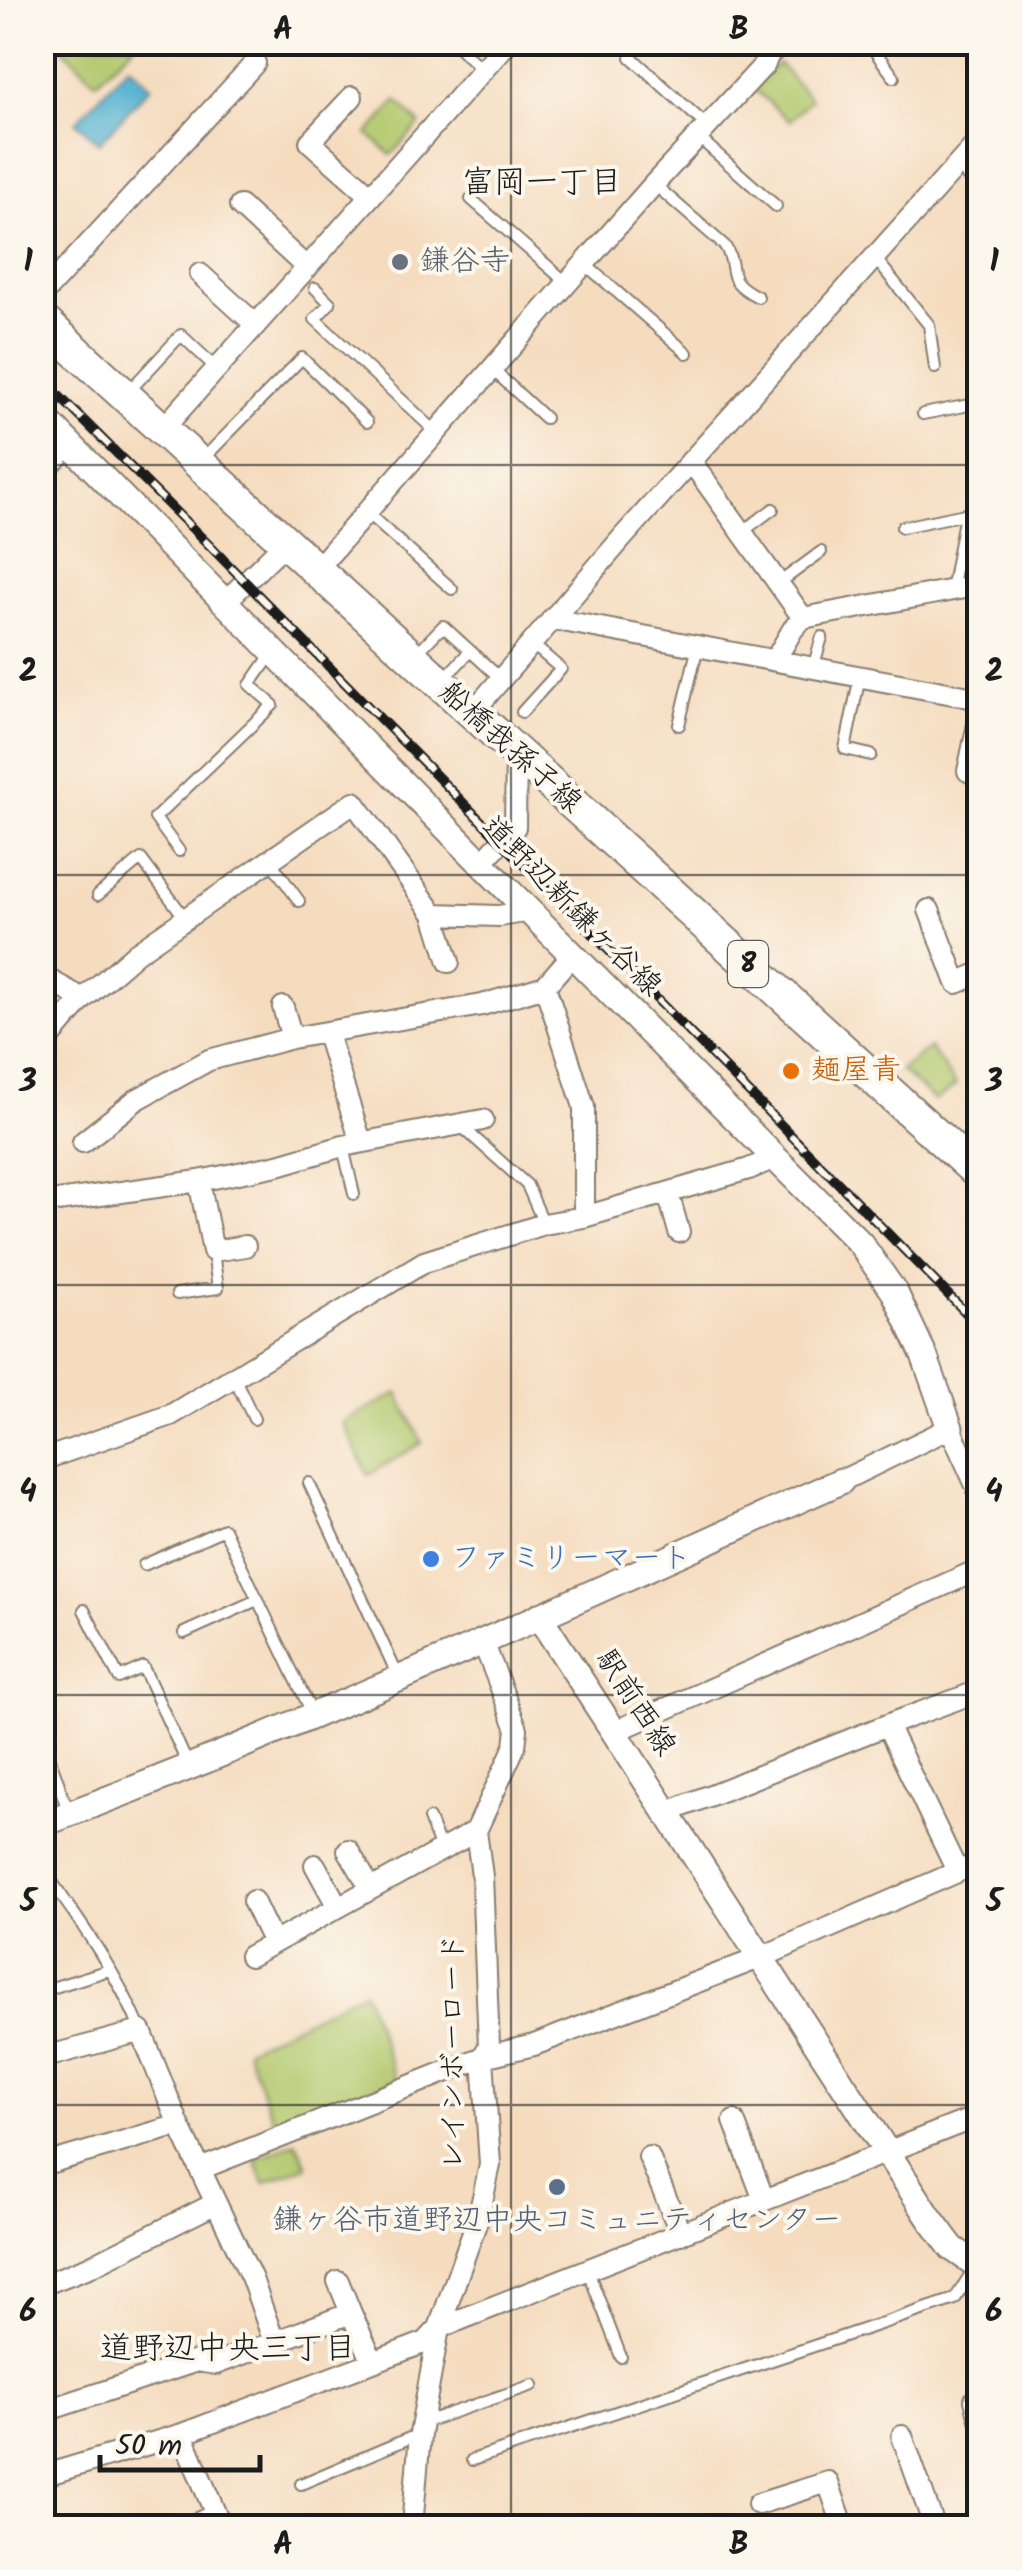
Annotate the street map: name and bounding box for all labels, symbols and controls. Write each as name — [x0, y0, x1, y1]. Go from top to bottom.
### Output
text: A — [273, 5, 293, 56]
text: B — [729, 5, 749, 56]
district label: 富岡一丁目 — [462, 158, 622, 209]
text: 1 — [23, 237, 33, 288]
text: 1 — [989, 237, 999, 288]
place label: 鎌谷寺 — [420, 238, 510, 286]
marker: 鎌谷寺 — [389, 251, 411, 273]
text: 2 — [19, 647, 37, 698]
text: 2 — [985, 647, 1003, 698]
street label: 船橋我孫子線 — [427, 670, 593, 826]
street label: 道野辺新鎌ヶ谷線 — [469, 805, 673, 1009]
road number: 8 — [728, 941, 768, 987]
place label: 麺屋青 — [811, 1047, 901, 1095]
text: 3 — [18, 1057, 37, 1108]
text: 3 — [984, 1057, 1003, 1108]
marker: 麺屋青 — [780, 1060, 802, 1082]
text: 4 — [19, 1467, 37, 1518]
text: 4 — [985, 1467, 1003, 1518]
place label: ファミリーマート — [451, 1535, 692, 1583]
marker: ファミリーマート — [420, 1548, 442, 1570]
street label: 駅前西線 — [582, 1640, 688, 1766]
text: 5 — [19, 1877, 39, 1928]
text: 5 — [985, 1877, 1005, 1928]
street label: レインボーロード — [430, 1933, 478, 2171]
marker: 鎌ヶ谷市道野辺中央コミュニティセンター — [546, 2176, 568, 2198]
place label: 鎌ヶ谷市道野辺中央コミュニティセンター — [273, 2197, 841, 2245]
text: 6 — [19, 2287, 37, 2338]
text: 6 — [985, 2287, 1003, 2338]
district label: 道野辺中央三丁目 — [100, 2324, 356, 2375]
scale bar — [100, 2410, 260, 2472]
text: 50 m — [115, 2423, 182, 2471]
text: A — [273, 2520, 293, 2570]
text: B — [729, 2520, 749, 2570]

